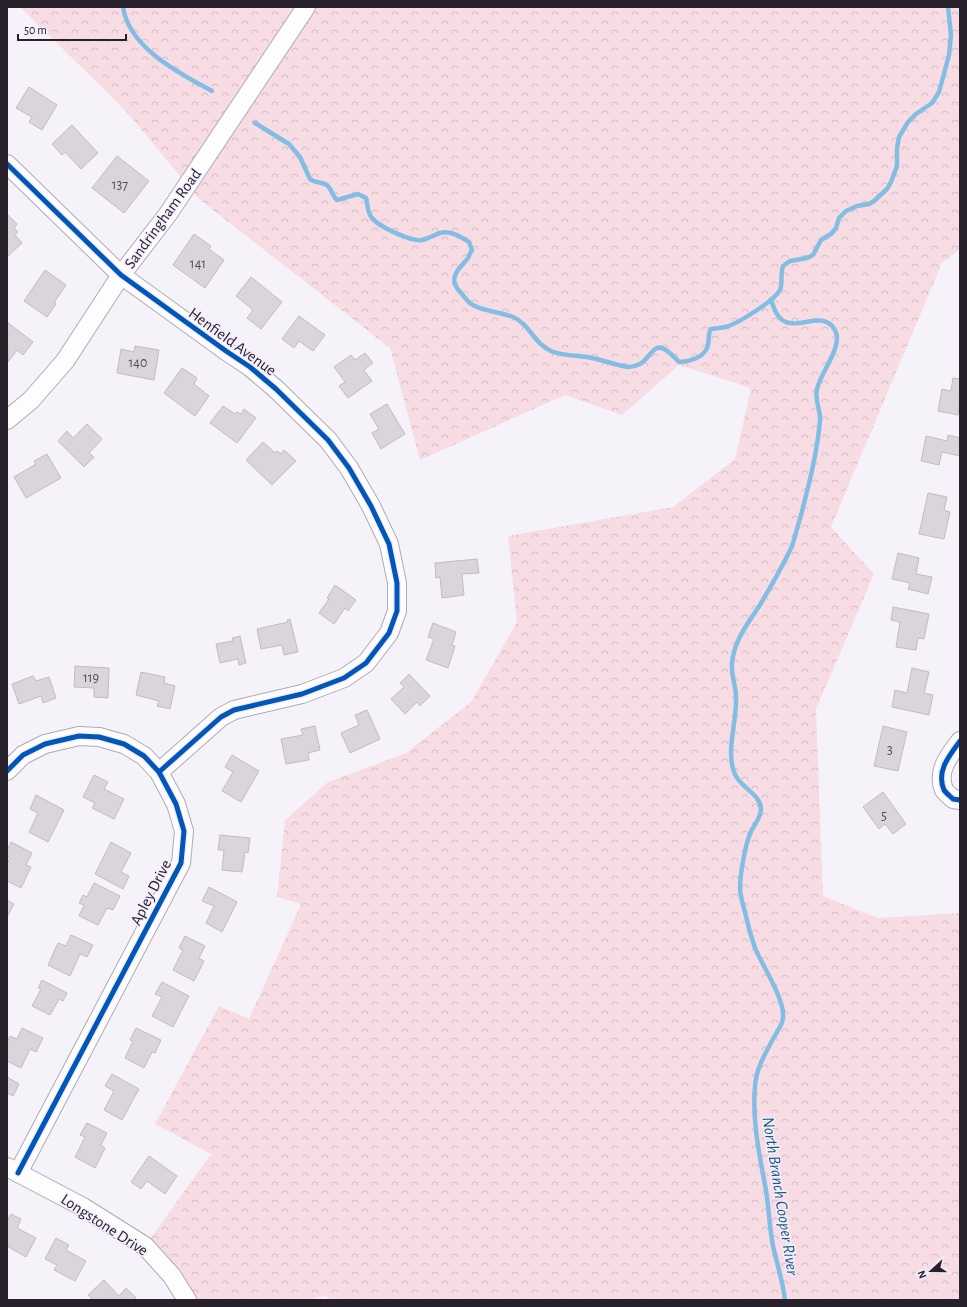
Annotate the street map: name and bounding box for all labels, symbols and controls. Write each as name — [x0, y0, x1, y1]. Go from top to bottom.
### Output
scale bar — [18, 16, 126, 42]
text: 50 m — [24, 24, 47, 36]
street label: Sandringham Road — [121, 166, 204, 271]
house number: 137 — [112, 178, 128, 192]
house number: 141 — [190, 257, 206, 271]
street label: Henfield Avenue — [186, 305, 279, 379]
house number: 140 — [129, 356, 147, 370]
house number: 119 — [83, 671, 99, 685]
house number: 3 — [887, 743, 893, 757]
house number: 5 — [881, 809, 887, 823]
street label: Apley Drive — [128, 857, 175, 928]
water label: North Branch Cooper River — [759, 1116, 802, 1277]
street label: Longstone Drive — [58, 1191, 151, 1259]
north arrow — [911, 1251, 951, 1291]
text: N — [916, 1269, 929, 1280]

